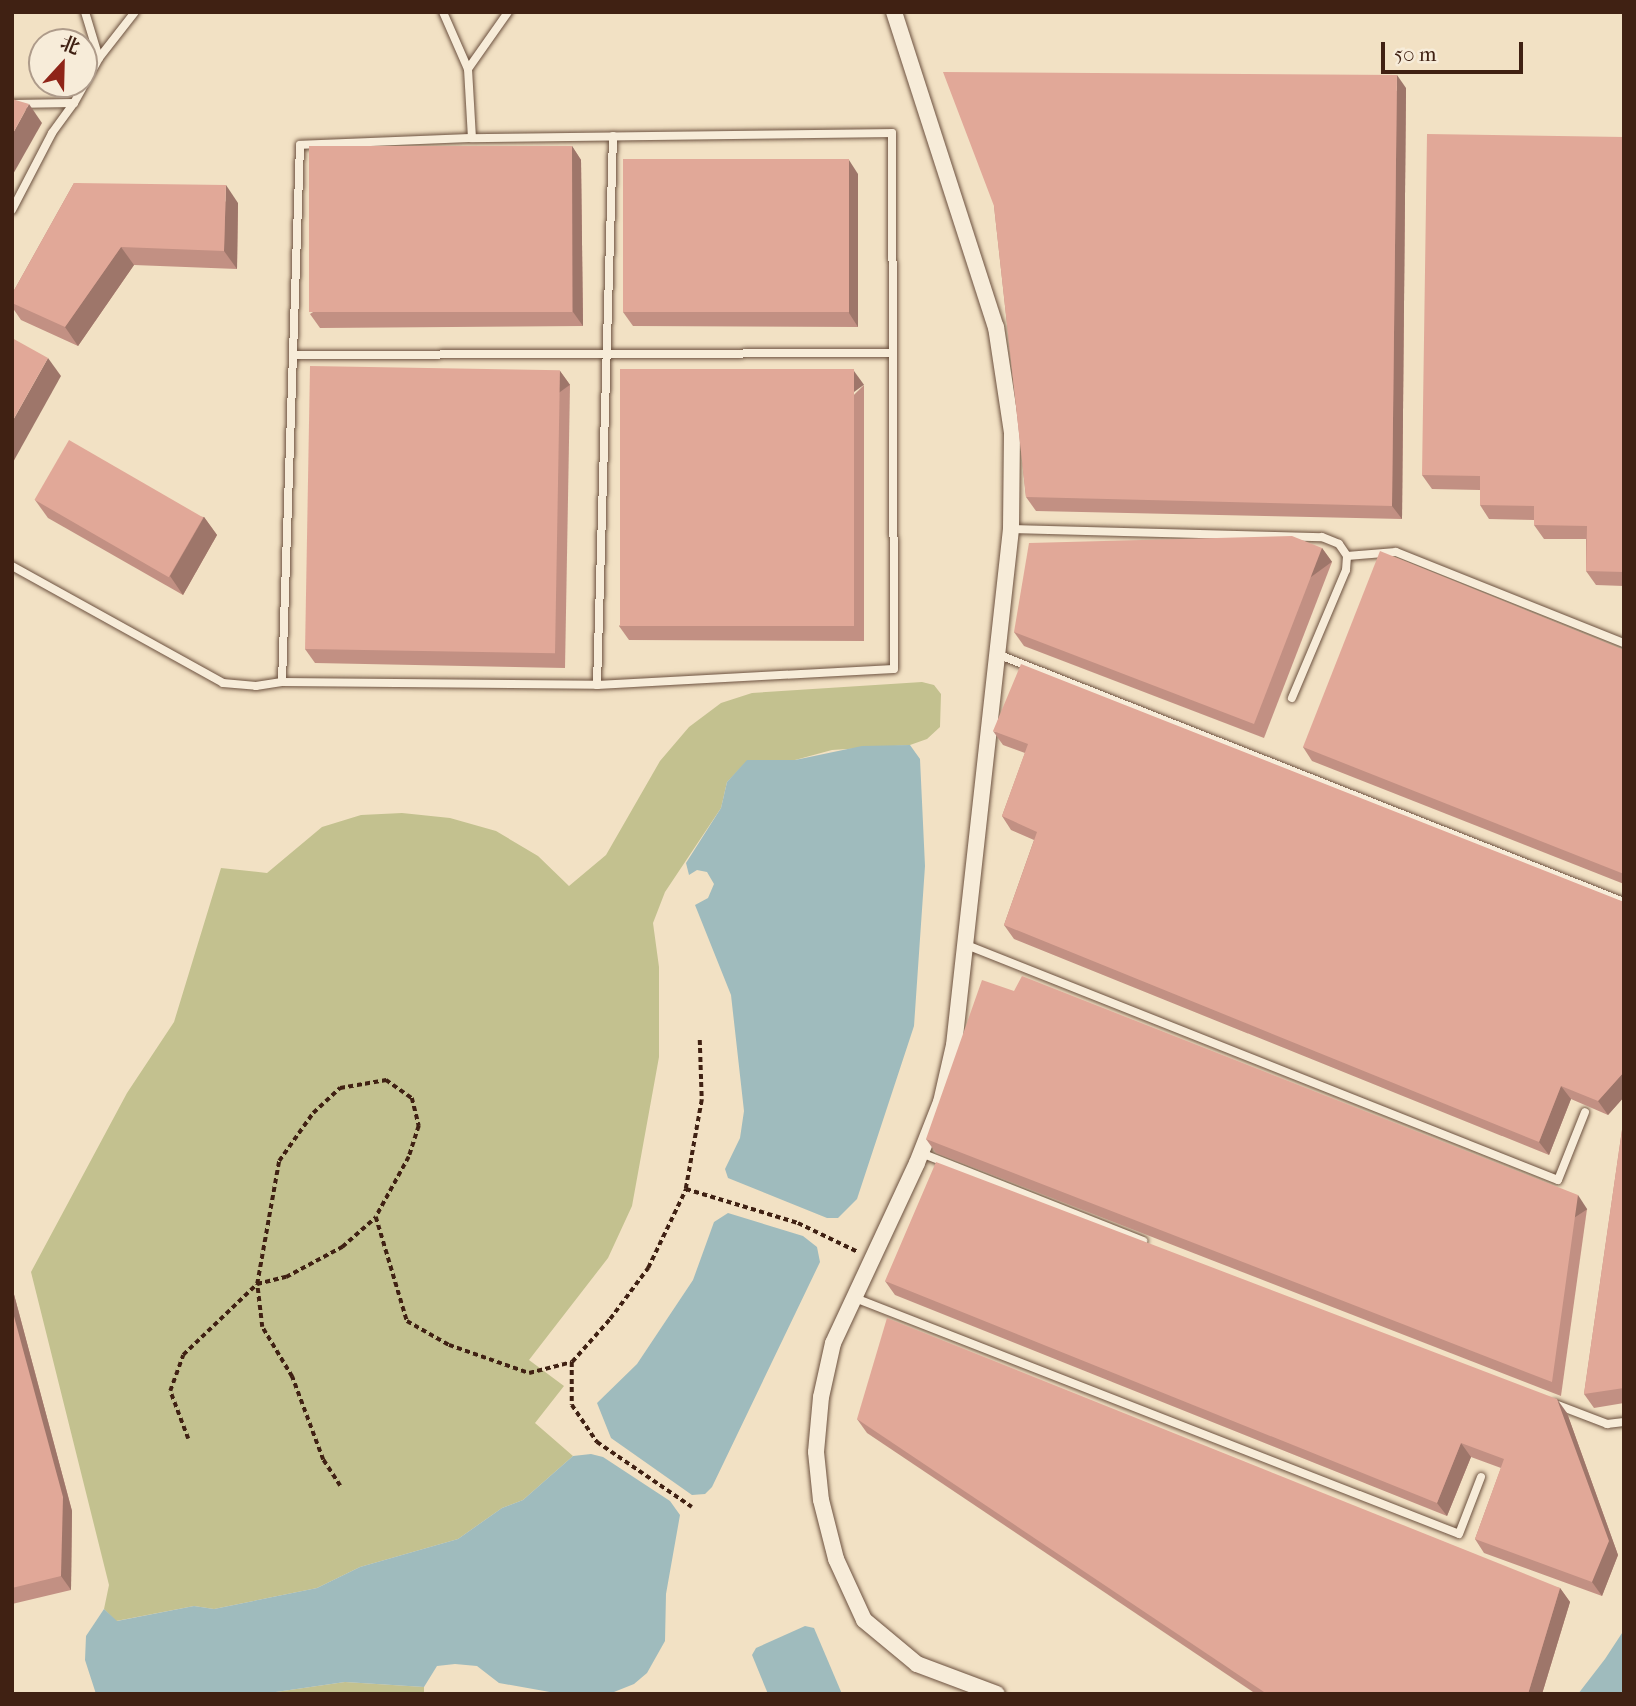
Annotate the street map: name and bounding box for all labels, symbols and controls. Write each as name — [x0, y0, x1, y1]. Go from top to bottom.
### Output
north arrow — [28, 28, 98, 98]
scale bar — [1384, 28, 1526, 72]
text: 北 — [57, 32, 83, 59]
text: 50 m — [1394, 42, 1437, 66]

